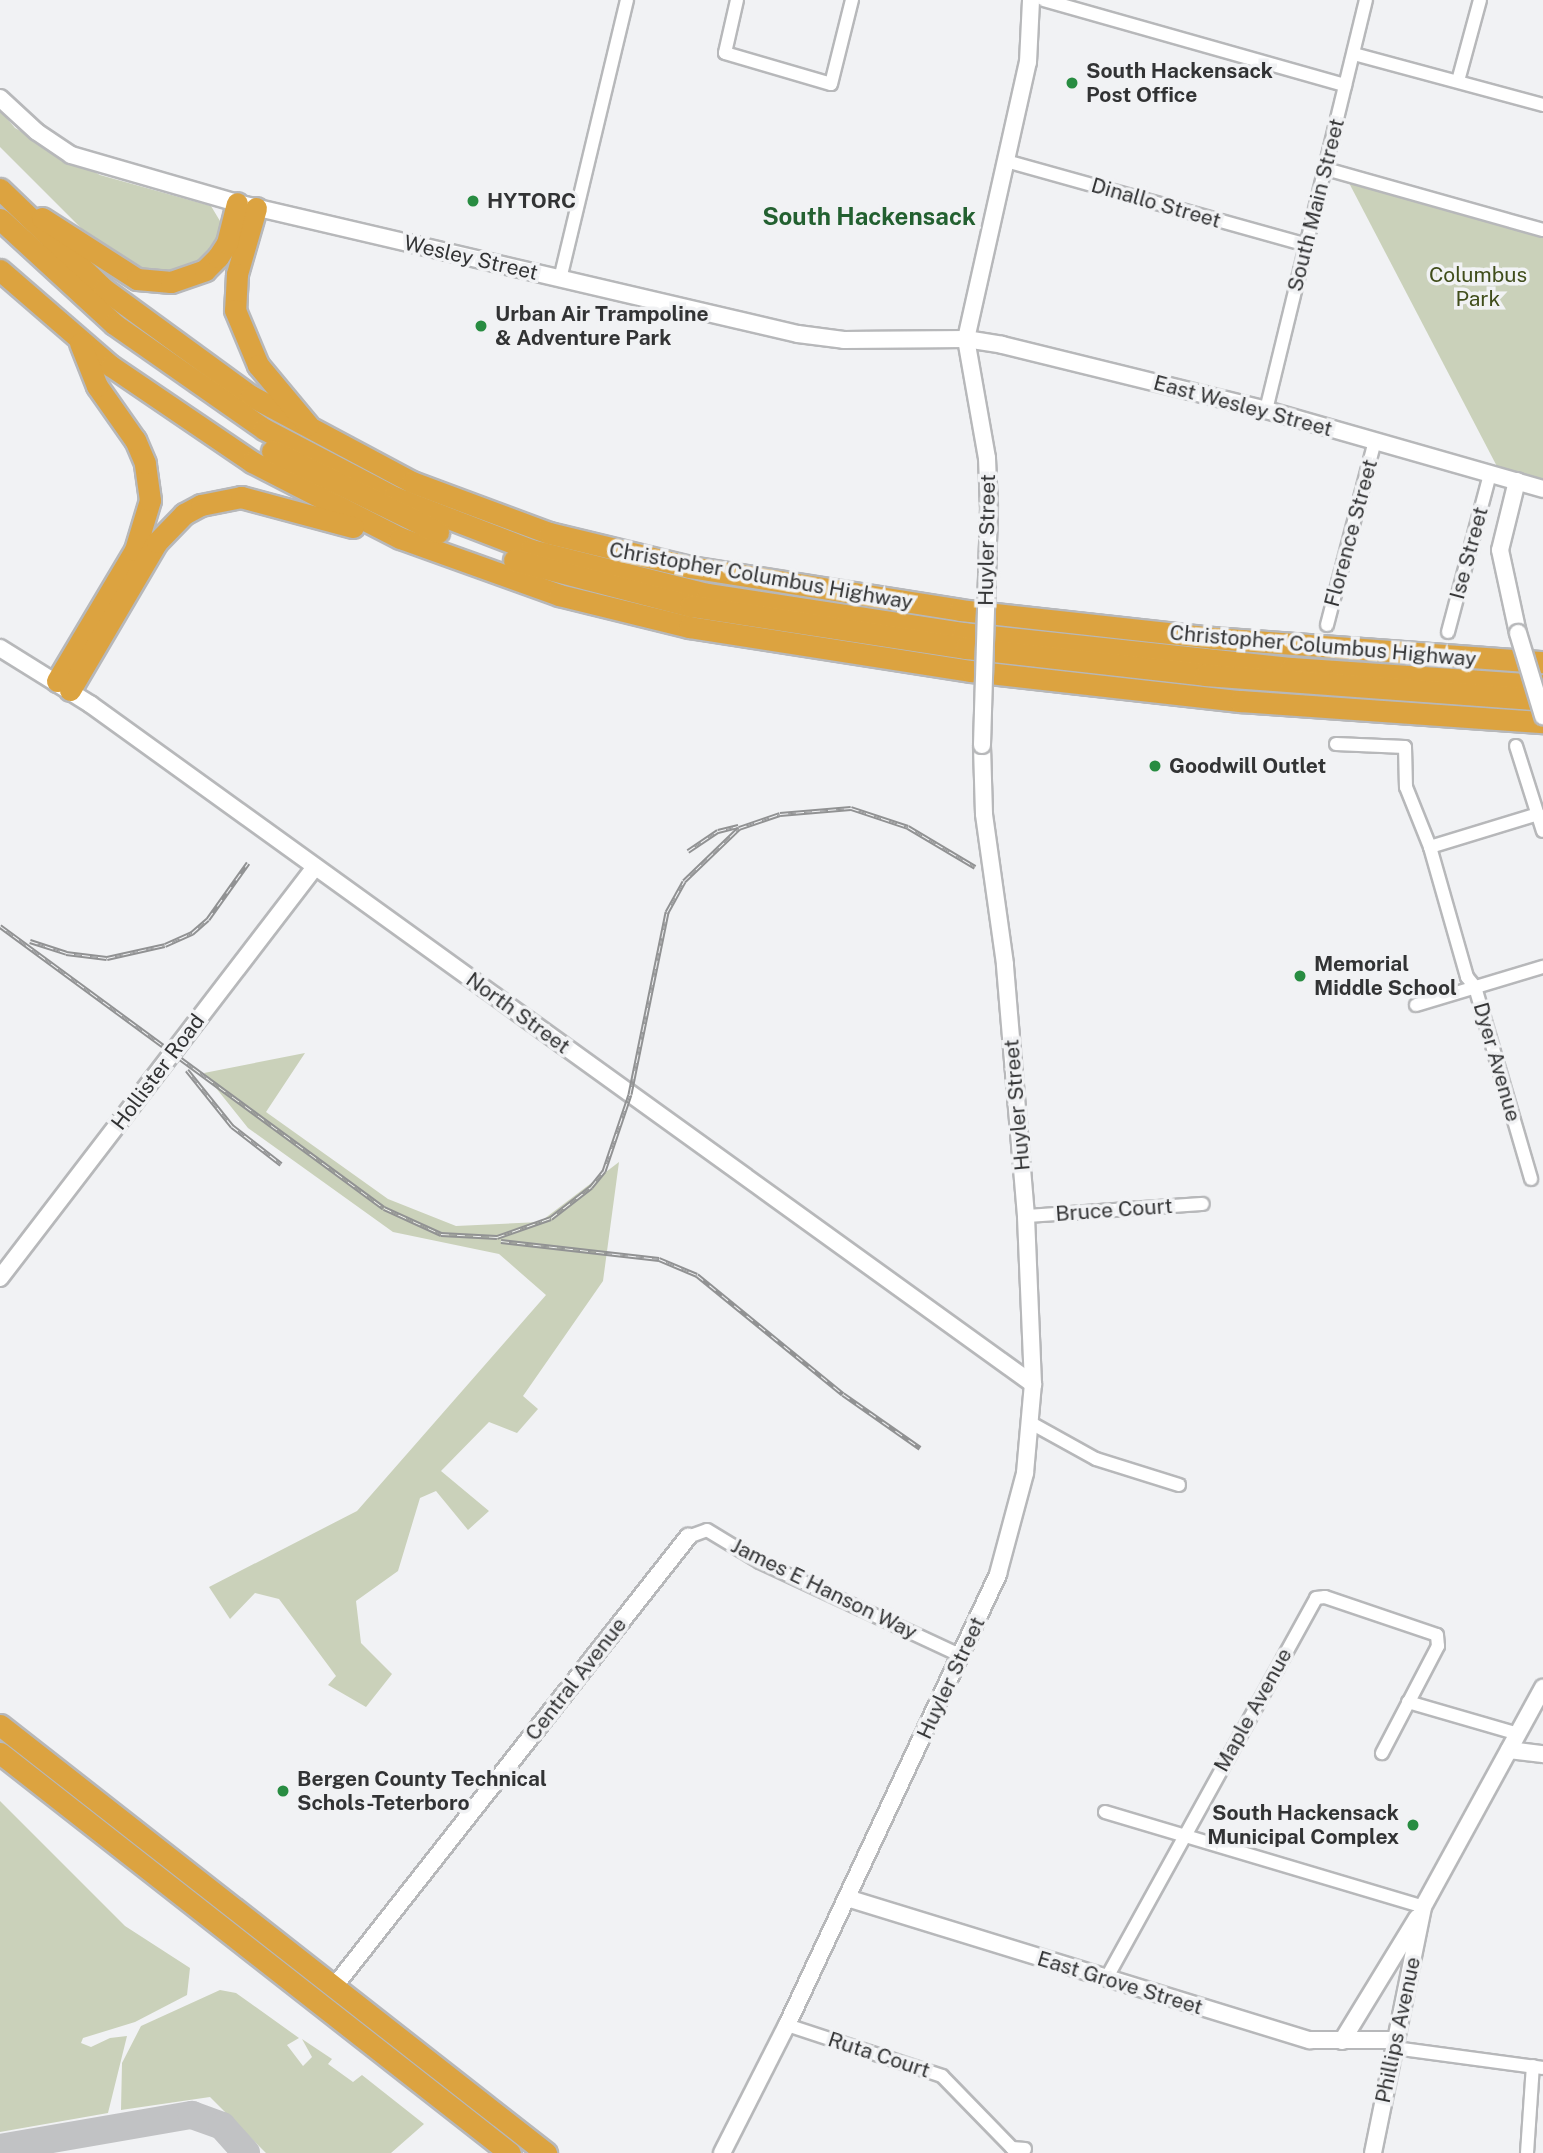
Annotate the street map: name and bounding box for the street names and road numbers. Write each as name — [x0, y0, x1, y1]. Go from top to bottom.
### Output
street label: South Main Street — [1282, 116, 1350, 294]
street label: Dinallo Street — [1088, 172, 1224, 234]
street label: Wesley Street — [402, 230, 540, 286]
street label: East Wesley Street — [1150, 370, 1336, 442]
street label: Florence Street — [1319, 456, 1383, 610]
street label: Huyler Street — [973, 474, 1001, 606]
street label: Ise Street — [1445, 504, 1493, 602]
street label: Christopher Columbus Highway — [607, 537, 915, 615]
street label: Christopher Columbus Highway — [1169, 620, 1477, 672]
street label: North Street — [461, 967, 575, 1059]
street label: Dyer Avenue — [1468, 999, 1526, 1125]
street label: Hollister Road — [106, 1009, 210, 1135]
street label: Huyler Street — [999, 1038, 1035, 1172]
street label: Bruce Court — [1055, 1193, 1173, 1227]
street label: James E Hanson Way — [727, 1533, 921, 1645]
street label: Central Avenue — [520, 1612, 632, 1746]
street label: Huyler Street — [912, 1613, 990, 1743]
street label: Maple Avenue — [1209, 1644, 1297, 1776]
street label: East Grove Street — [1034, 1946, 1206, 2020]
street label: Phillips Avenue — [1370, 1955, 1426, 2105]
street label: Ruta Court — [825, 2027, 933, 2083]

